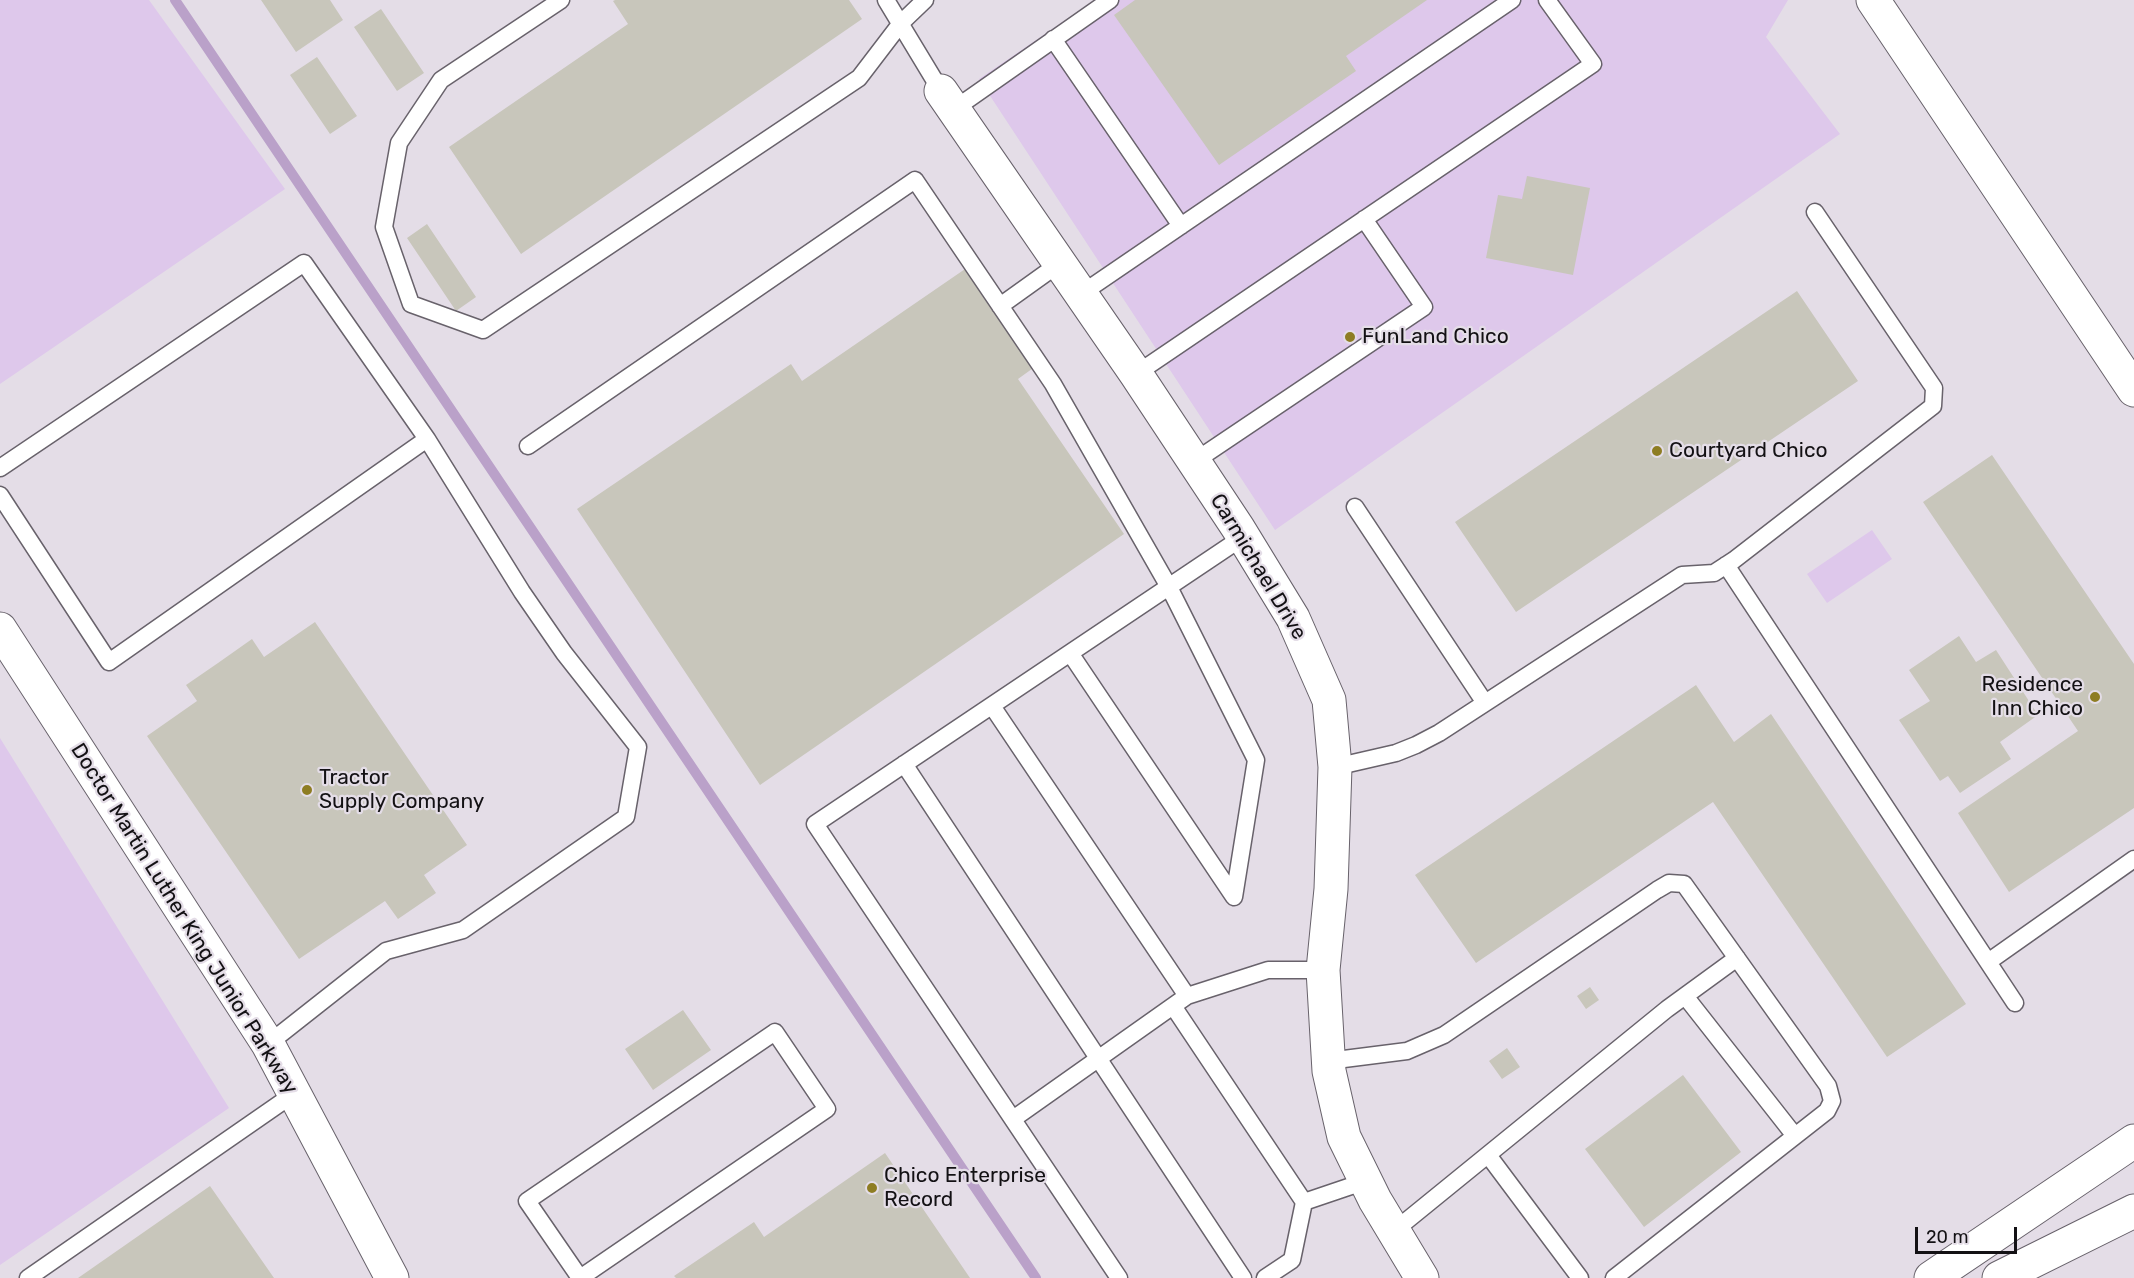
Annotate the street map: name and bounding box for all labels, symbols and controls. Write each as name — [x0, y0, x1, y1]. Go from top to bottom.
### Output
place label: FunLand Chico — [1362, 324, 1509, 350]
marker: FunLand Chico — [1343, 330, 1357, 344]
place label: Courtyard Chico — [1669, 438, 1828, 464]
marker: Courtyard Chico — [1650, 444, 1664, 458]
street label: Carmichael Drive — [1204, 489, 1312, 645]
place label: Residence Inn Chico — [1981, 672, 2083, 722]
marker: Residence Inn Chico — [2088, 690, 2102, 704]
street label: Doctor Martin Luther King Junior Parkway — [65, 739, 303, 1099]
place label: Tractor Supply Company — [319, 765, 484, 815]
marker: Tractor Supply Company — [300, 783, 314, 797]
place label: Chico Enterprise Record — [884, 1163, 1046, 1213]
marker: Chico Enterprise Record — [865, 1181, 879, 1195]
scale bar — [1918, 1215, 2020, 1253]
text: 20 m — [1926, 1226, 1968, 1248]

